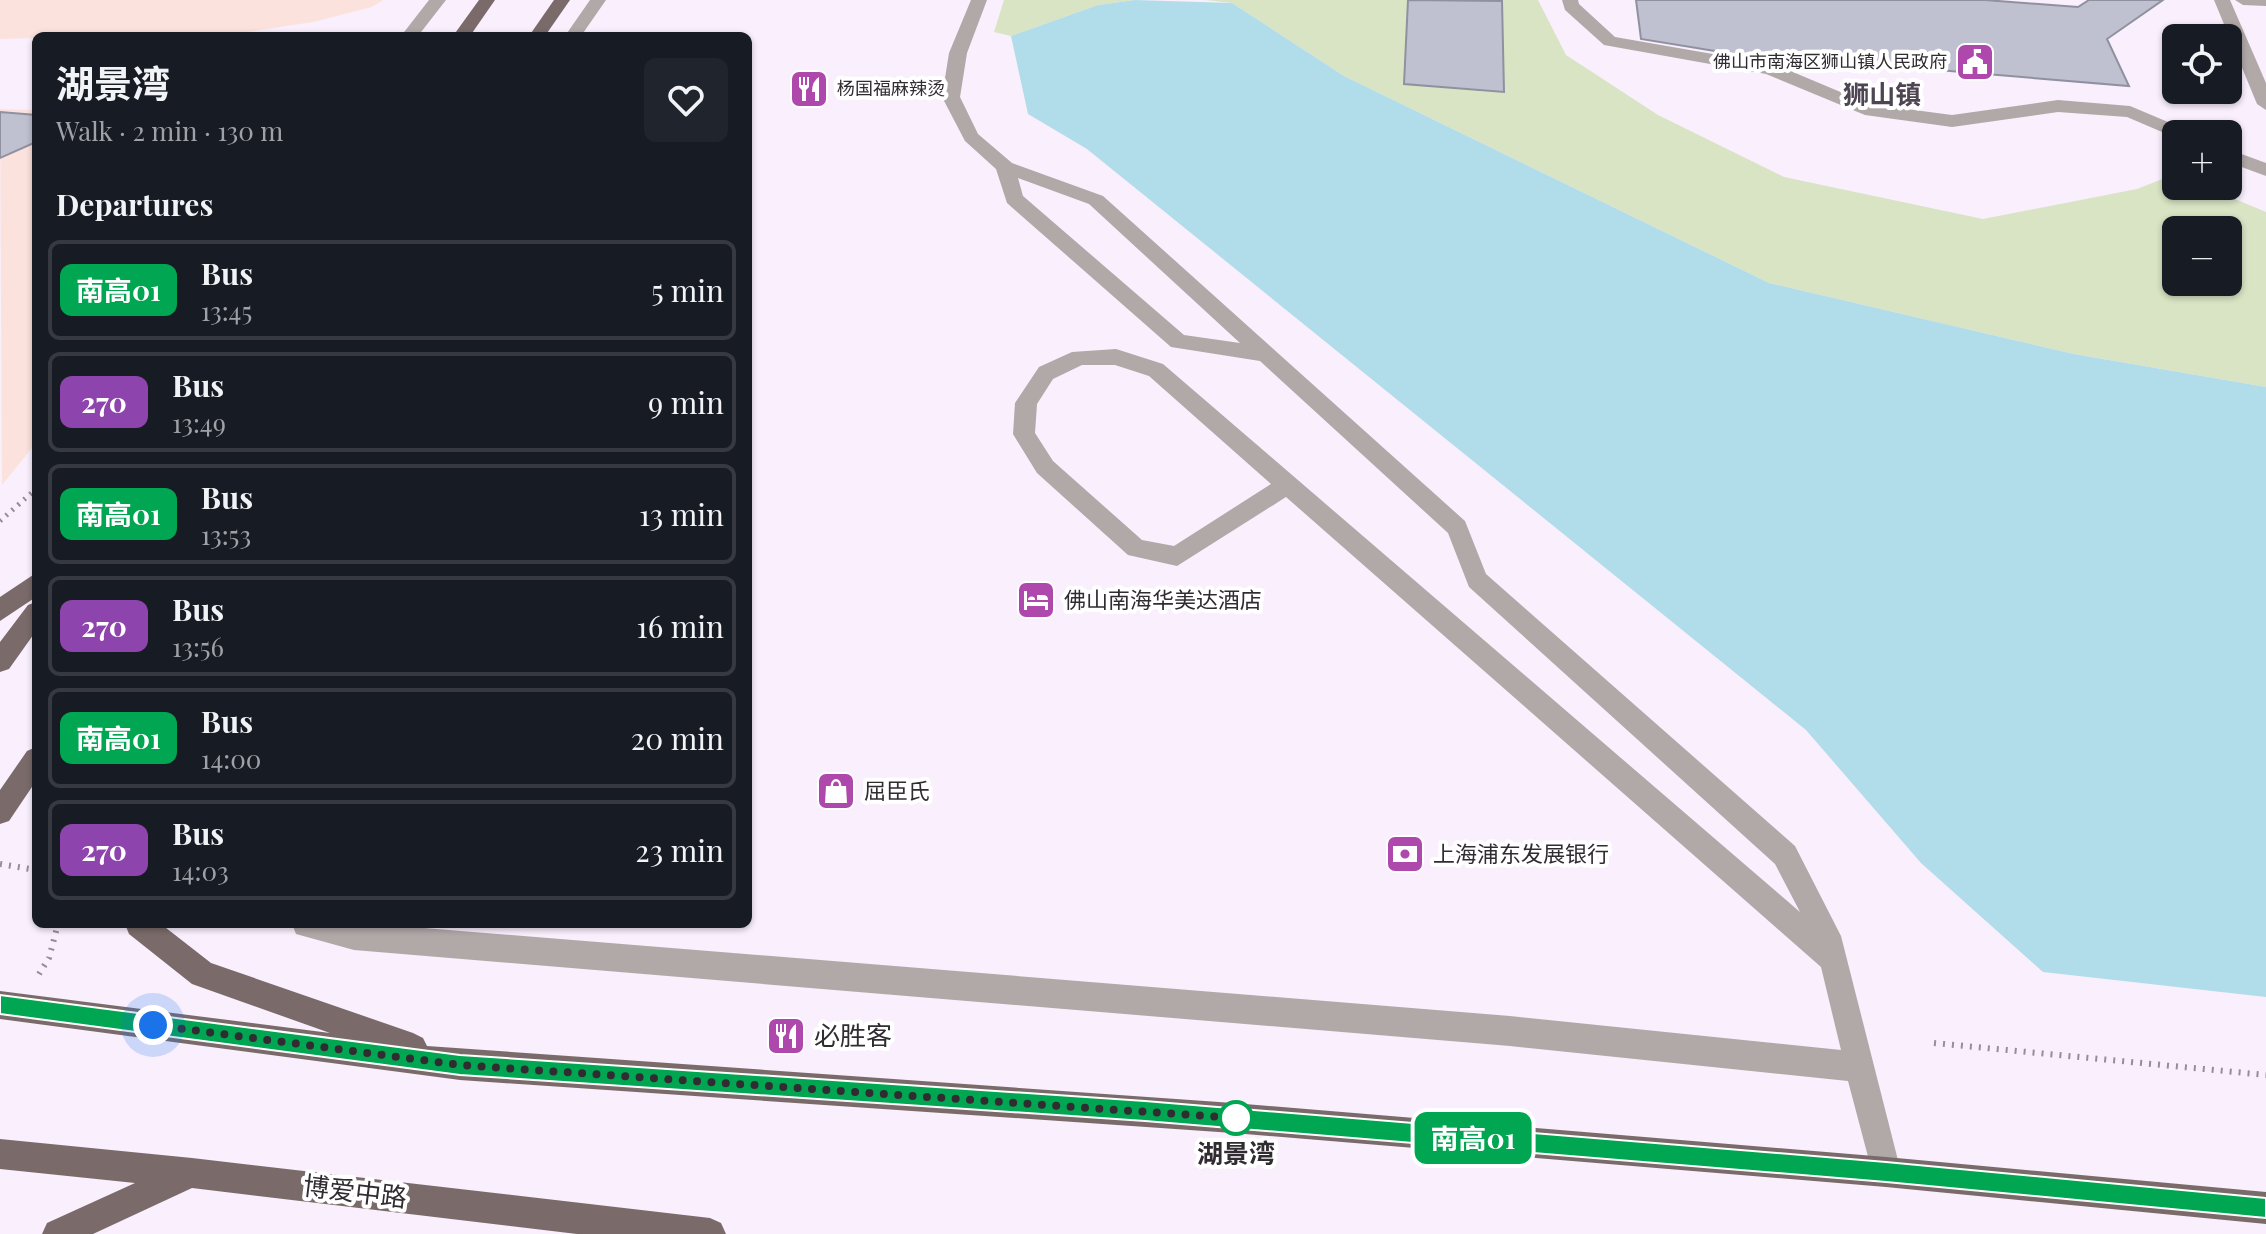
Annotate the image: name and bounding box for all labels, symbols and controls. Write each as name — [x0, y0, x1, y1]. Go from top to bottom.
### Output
map controls — [2162, 24, 2242, 296]
button: locate — [2162, 24, 2242, 104]
public building icon: 佛山市南海区狮山镇人民政府 — [1954, 41, 1996, 83]
place label: 佛山市南海区狮山镇人民政府 — [1713, 49, 1947, 73]
text: 湖景湾 — [56, 57, 170, 108]
button: heart — [644, 58, 728, 142]
restaurant icon: 杨国福麻辣烫 — [788, 68, 830, 110]
place label: 杨国福麻辣烫 — [837, 76, 945, 100]
district label: 狮山镇 — [1843, 76, 1921, 111]
text: Walk · 2 min · 130 m — [56, 113, 283, 148]
button: + — [2162, 120, 2242, 200]
text: Departures — [56, 184, 213, 224]
button: − — [2162, 216, 2242, 296]
text: Bus — [201, 253, 253, 293]
text: 5 min — [651, 270, 724, 310]
text: 南高01 — [76, 271, 161, 308]
text: 13:45 — [201, 293, 252, 328]
text: Bus — [172, 365, 224, 405]
text: 9 min — [648, 382, 724, 422]
text: 270 — [81, 383, 127, 420]
text: 13:49 — [172, 405, 226, 440]
text: Bus — [201, 477, 253, 517]
text: 13 min — [639, 494, 724, 534]
text: 南高01 — [76, 495, 161, 532]
text: 13:53 — [201, 517, 251, 552]
hotel icon: 佛山南海华美达酒店 — [1015, 579, 1057, 621]
place label: 佛山南海华美达酒店 — [1064, 584, 1262, 614]
text: Bus — [172, 589, 224, 629]
text: 16 min — [637, 606, 724, 646]
text: 270 — [81, 607, 127, 644]
text: 13:56 — [172, 629, 224, 664]
text: Bus — [201, 701, 253, 741]
text: 20 min — [631, 718, 724, 758]
text: 南高01 — [76, 719, 161, 756]
text: 14:00 — [201, 741, 261, 776]
shop icon: 屈臣氏 — [815, 770, 857, 812]
place label: 屈臣氏 — [864, 775, 930, 805]
text: Bus — [172, 813, 224, 853]
text: 23 min — [635, 830, 724, 870]
text: 270 — [81, 831, 127, 868]
bank icon: 上海浦东发展银行 — [1384, 833, 1426, 875]
place label: 上海浦东发展银行 — [1433, 838, 1609, 868]
text: 14:03 — [172, 853, 229, 888]
your location — [133, 1005, 173, 1045]
restaurant icon: 必胜客 — [765, 1015, 807, 1057]
place label: 必胜客 — [814, 1017, 892, 1052]
marker: 湖景湾 — [1219, 1101, 1253, 1135]
line badge: 南高01 — [1417, 1112, 1529, 1164]
text: 南高01 — [1431, 1119, 1515, 1156]
place label: 湖景湾 — [1197, 1135, 1275, 1170]
street label: 博爱中路 — [301, 1167, 409, 1214]

